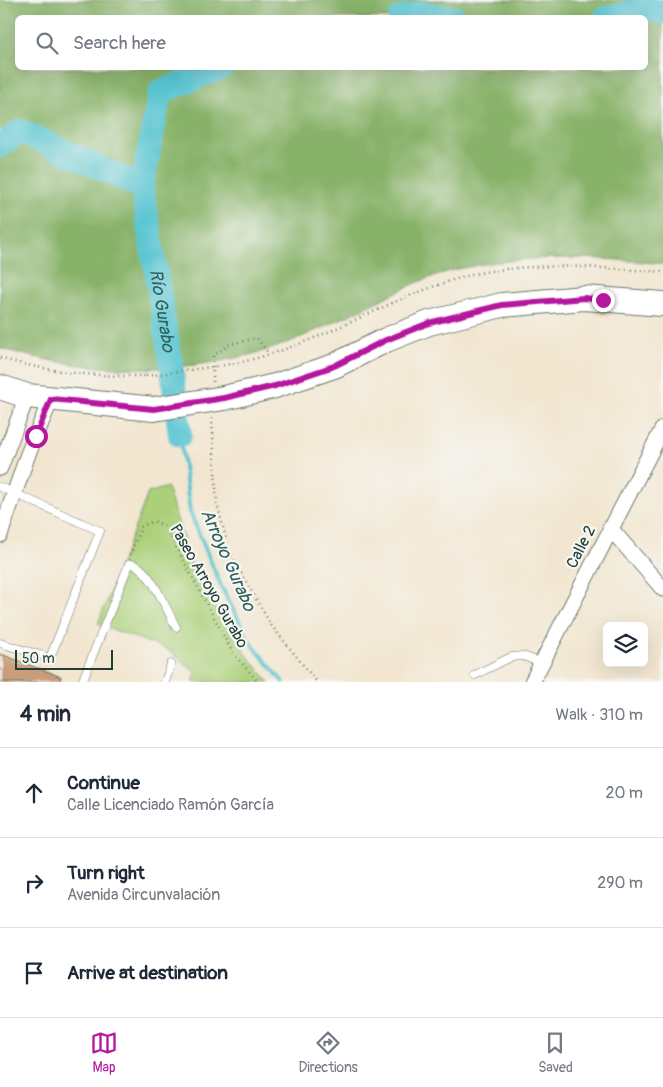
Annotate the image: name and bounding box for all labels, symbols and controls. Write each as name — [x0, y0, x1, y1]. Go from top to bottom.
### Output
search box — [15, 15, 648, 70]
icon: search — [33, 29, 61, 57]
text: Search here — [73, 31, 166, 55]
water label: Río Gurabo — [144, 267, 181, 355]
route end — [592, 289, 615, 312]
route start — [25, 425, 48, 448]
water label: Arroyo Gurabo — [195, 505, 261, 616]
street label: Paseo Arroyo Gurabo — [165, 520, 253, 652]
street label: Calle 2 — [562, 522, 600, 572]
map controls — [603, 622, 648, 667]
button: layers — [603, 622, 648, 667]
scale bar — [15, 647, 112, 670]
text: 50 m — [22, 650, 55, 667]
text: 4 min — [20, 701, 71, 728]
text: Walk · 310 m — [556, 705, 643, 725]
text: Continue — [67, 771, 140, 795]
icon: ahead — [20, 779, 48, 807]
text: 20 m — [605, 783, 643, 803]
text: Calle Licenciado Ramón García — [67, 795, 274, 815]
text: Turn right — [67, 861, 145, 885]
icon: right — [20, 869, 48, 897]
text: 290 m — [597, 873, 643, 893]
text: Avenida Circunvalación — [67, 885, 220, 905]
icon: arrive — [20, 959, 48, 987]
text: Arrive at destination — [67, 961, 228, 985]
tab: Map — [90, 1029, 118, 1076]
tab: Directions — [298, 1029, 358, 1076]
tab: Saved — [538, 1029, 573, 1076]

